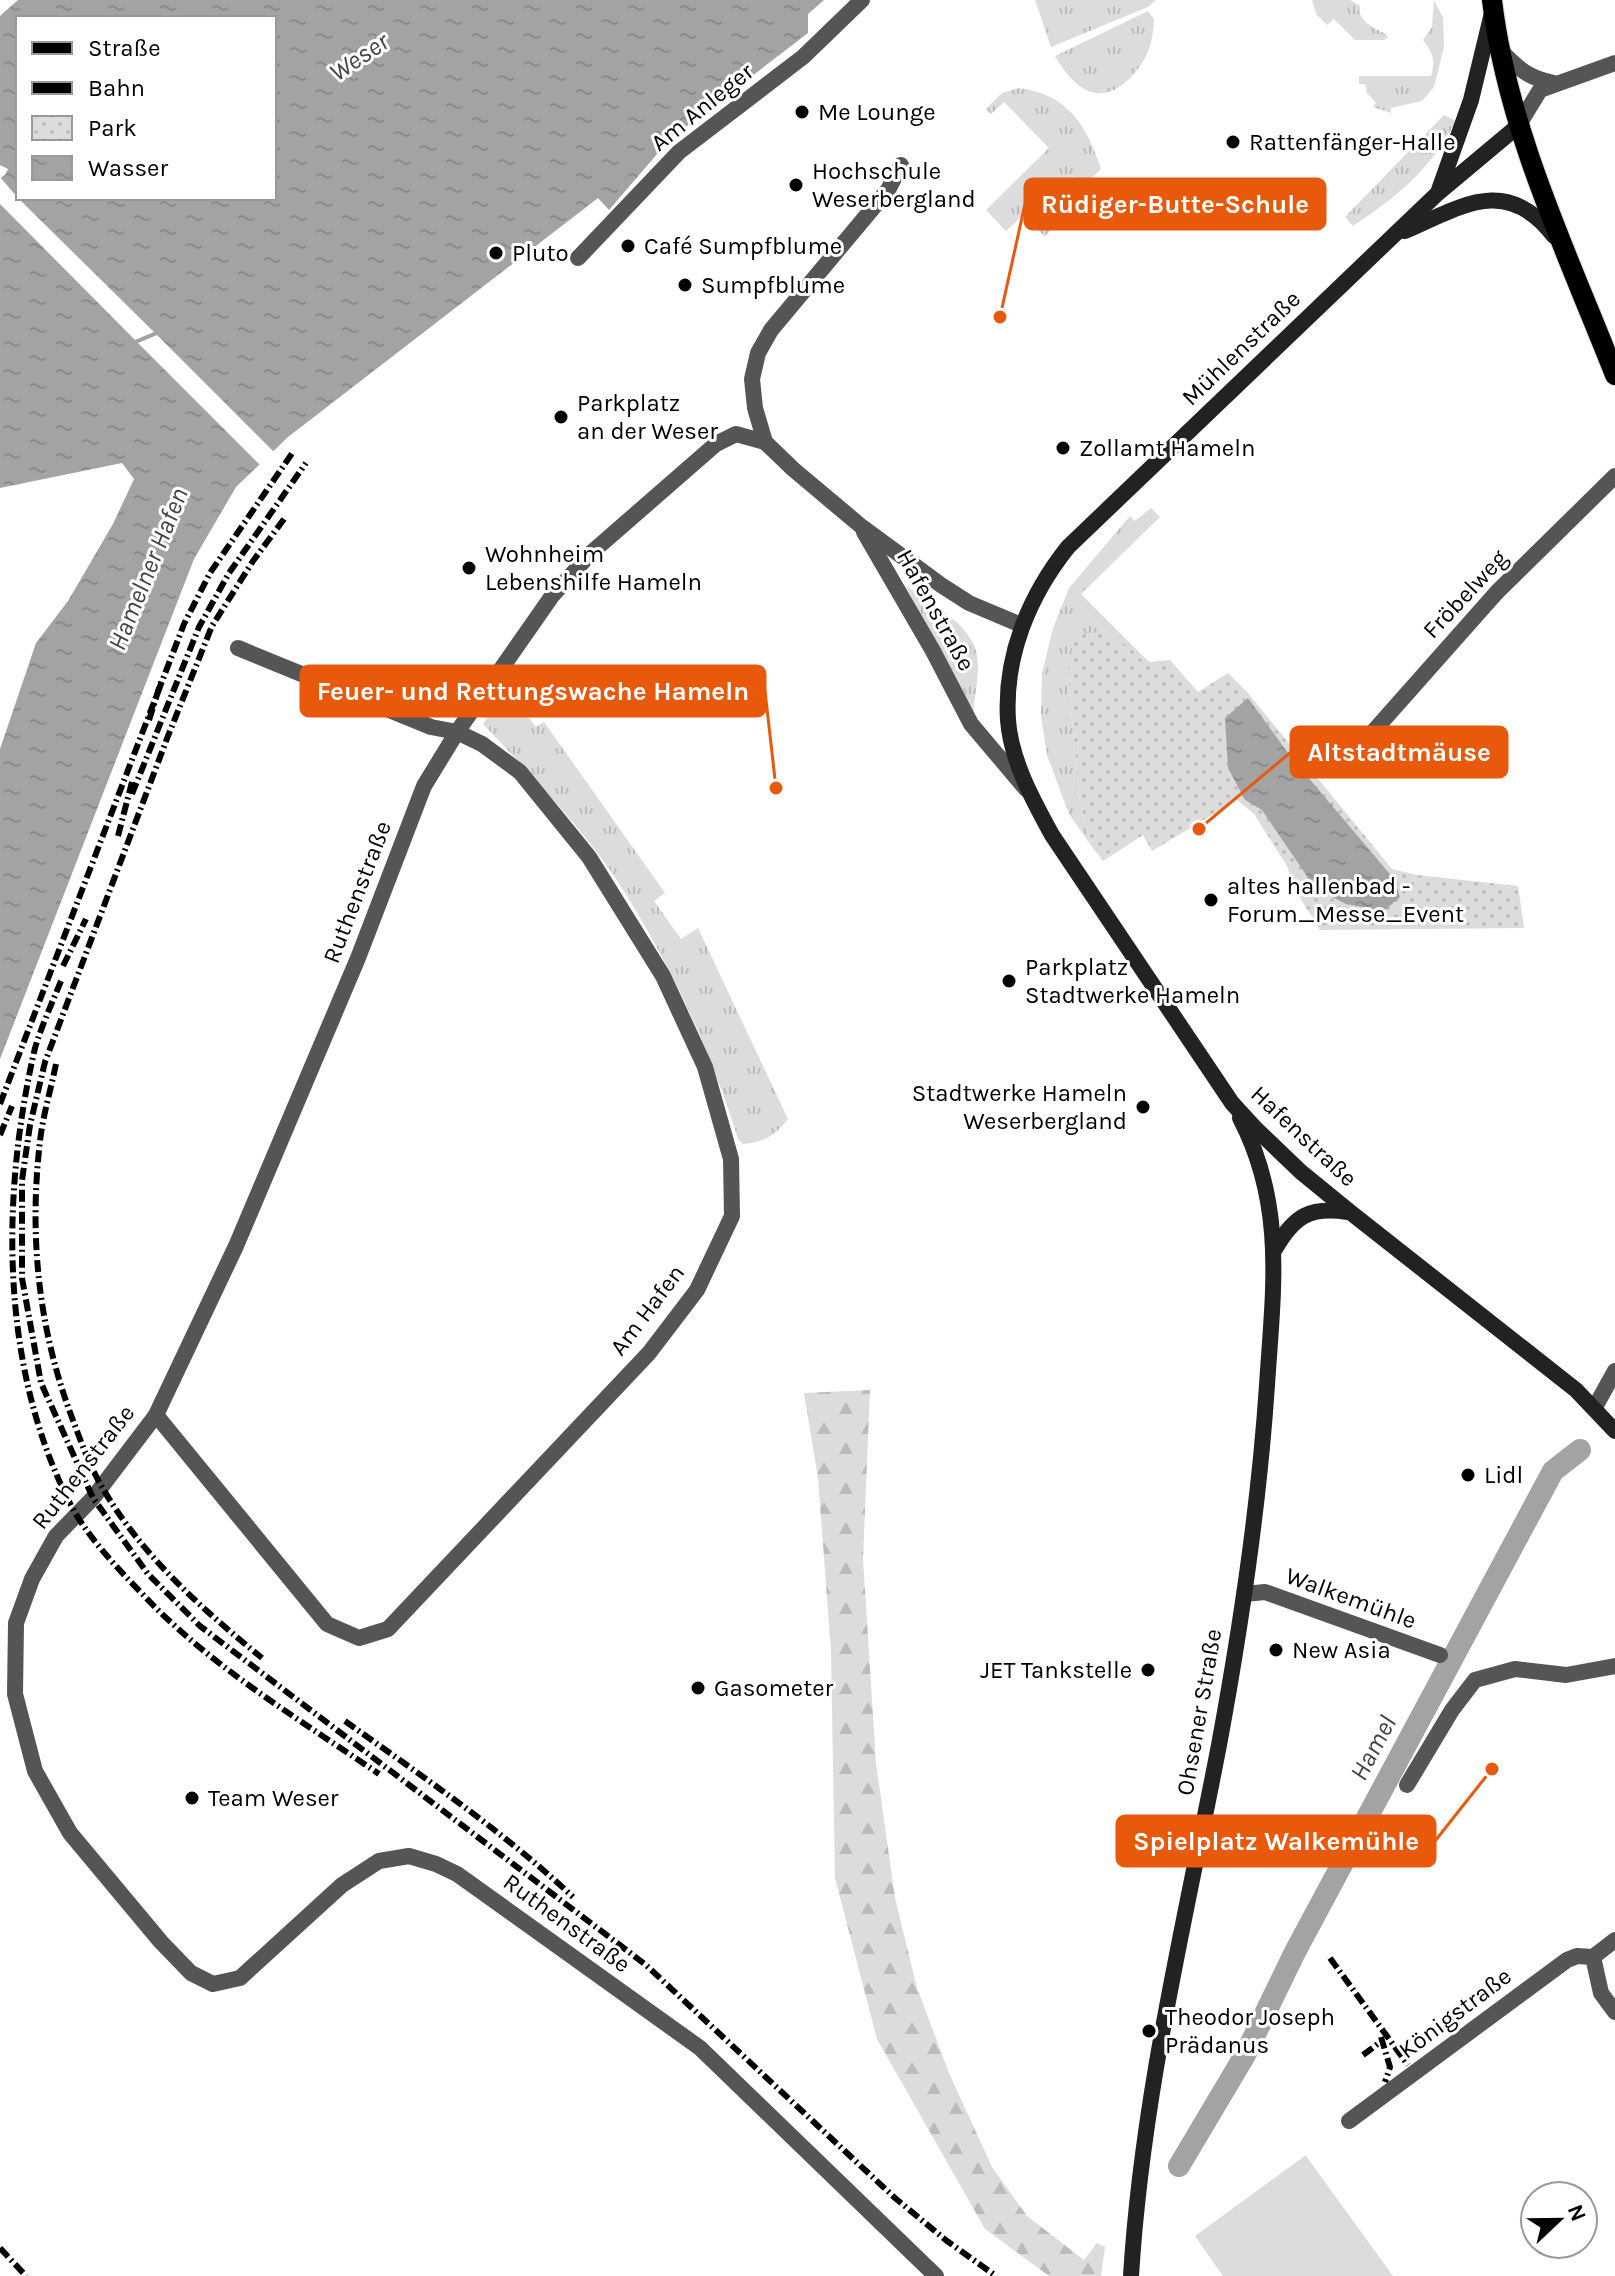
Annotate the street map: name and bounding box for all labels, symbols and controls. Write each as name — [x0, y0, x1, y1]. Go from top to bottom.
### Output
legend — [16, 16, 276, 200]
water label: Weser — [323, 25, 396, 88]
text: Straße — [88, 34, 160, 62]
street label: Am Anleger — [645, 57, 759, 157]
text: Bahn — [88, 74, 145, 102]
place label: Me Lounge — [818, 98, 936, 126]
marker: Me Lounge — [793, 103, 811, 121]
text: Park — [88, 114, 137, 142]
place label: Rattenfänger-Halle — [1249, 128, 1456, 156]
marker: Rattenfänger-Halle — [1224, 133, 1242, 151]
text: Wasser — [88, 154, 168, 182]
place label: Hochschule Weserbergland — [812, 157, 976, 213]
marker: Hochschule Weserbergland — [787, 176, 805, 194]
callout: Rüdiger-Butte-Schule — [1025, 179, 1325, 229]
text: Rüdiger-Butte-Schule — [1041, 189, 1309, 220]
place label: Café Sumpfblume — [644, 232, 842, 260]
marker: Café Sumpfblume — [619, 237, 637, 255]
place label: Pluto — [512, 239, 569, 267]
marker: Pluto — [487, 244, 505, 262]
place label: Sumpfblume — [701, 271, 845, 299]
marker: Sumpfblume — [676, 276, 694, 294]
street label: Mühlenstraße — [1176, 285, 1306, 411]
place label: Parkplatz an der Weser — [577, 389, 718, 445]
marker: Parkplatz an der Weser — [552, 408, 570, 426]
place label: Zollamt Hameln — [1079, 434, 1255, 462]
marker: Zollamt Hameln — [1054, 439, 1072, 457]
water label: Hamelner Hafen — [101, 483, 195, 655]
place label: Wohnheim Lebenshilfe Hameln — [485, 540, 702, 596]
street label: Hafenstraße — [891, 544, 981, 676]
street label: Fröbelweg — [1417, 544, 1513, 644]
marker: Wohnheim Lebenshilfe Hameln — [460, 559, 478, 577]
callout: Feuer- und Rettungswache Hameln — [301, 666, 765, 716]
text: Feuer- und Rettungswache Hameln — [317, 676, 749, 707]
callout: Altstadtmäuse — [1291, 727, 1507, 777]
text: Altstadtmäuse — [1307, 737, 1491, 768]
street label: Ruthenstraße — [317, 817, 397, 967]
place label: altes hallenbad - Forum_Messe_Event — [1227, 872, 1464, 928]
marker: altes hallenbad - Forum_Messe_Event — [1202, 891, 1220, 909]
place label: Parkplatz Stadtwerke Hameln — [1025, 953, 1240, 1009]
marker: Parkplatz Stadtwerke Hameln — [1000, 972, 1018, 990]
place label: Stadtwerke Hameln Weserbergland — [912, 1079, 1127, 1135]
street label: Hafenstraße — [1245, 1080, 1363, 1192]
marker: Stadtwerke Hameln Weserbergland — [1134, 1098, 1152, 1116]
street label: Am Hafen — [604, 1259, 690, 1361]
street label: Ruthenstraße — [26, 1399, 140, 1535]
place label: Lidl — [1484, 1461, 1523, 1489]
marker: Lidl — [1459, 1466, 1477, 1484]
street label: Walkemühle — [1282, 1561, 1420, 1635]
street label: Ohsener Straße — [1171, 1627, 1227, 1797]
place label: New Asia — [1292, 1636, 1391, 1664]
marker: New Asia — [1267, 1641, 1285, 1659]
place label: JET Tankstelle — [980, 1656, 1132, 1684]
marker: JET Tankstelle — [1139, 1661, 1157, 1679]
place label: Gasometer — [714, 1674, 834, 1702]
marker: Gasometer — [689, 1679, 707, 1697]
water label: Hamel — [1343, 1710, 1403, 1786]
place label: Team Weser — [208, 1784, 339, 1812]
marker: Team Weser — [183, 1789, 201, 1807]
callout: Spielplatz Walkemühle — [1117, 1816, 1435, 1866]
text: Spielplatz Walkemühle — [1133, 1826, 1419, 1857]
street label: Ruthenstraße — [498, 1868, 636, 1978]
street label: Königstraße — [1393, 1962, 1517, 2064]
place label: Theodor Joseph Prädanus — [1165, 2003, 1335, 2059]
marker: Theodor Joseph Prädanus — [1140, 2022, 1158, 2040]
north arrow — [1519, 2180, 1599, 2260]
text: N — [1562, 2201, 1592, 2225]

